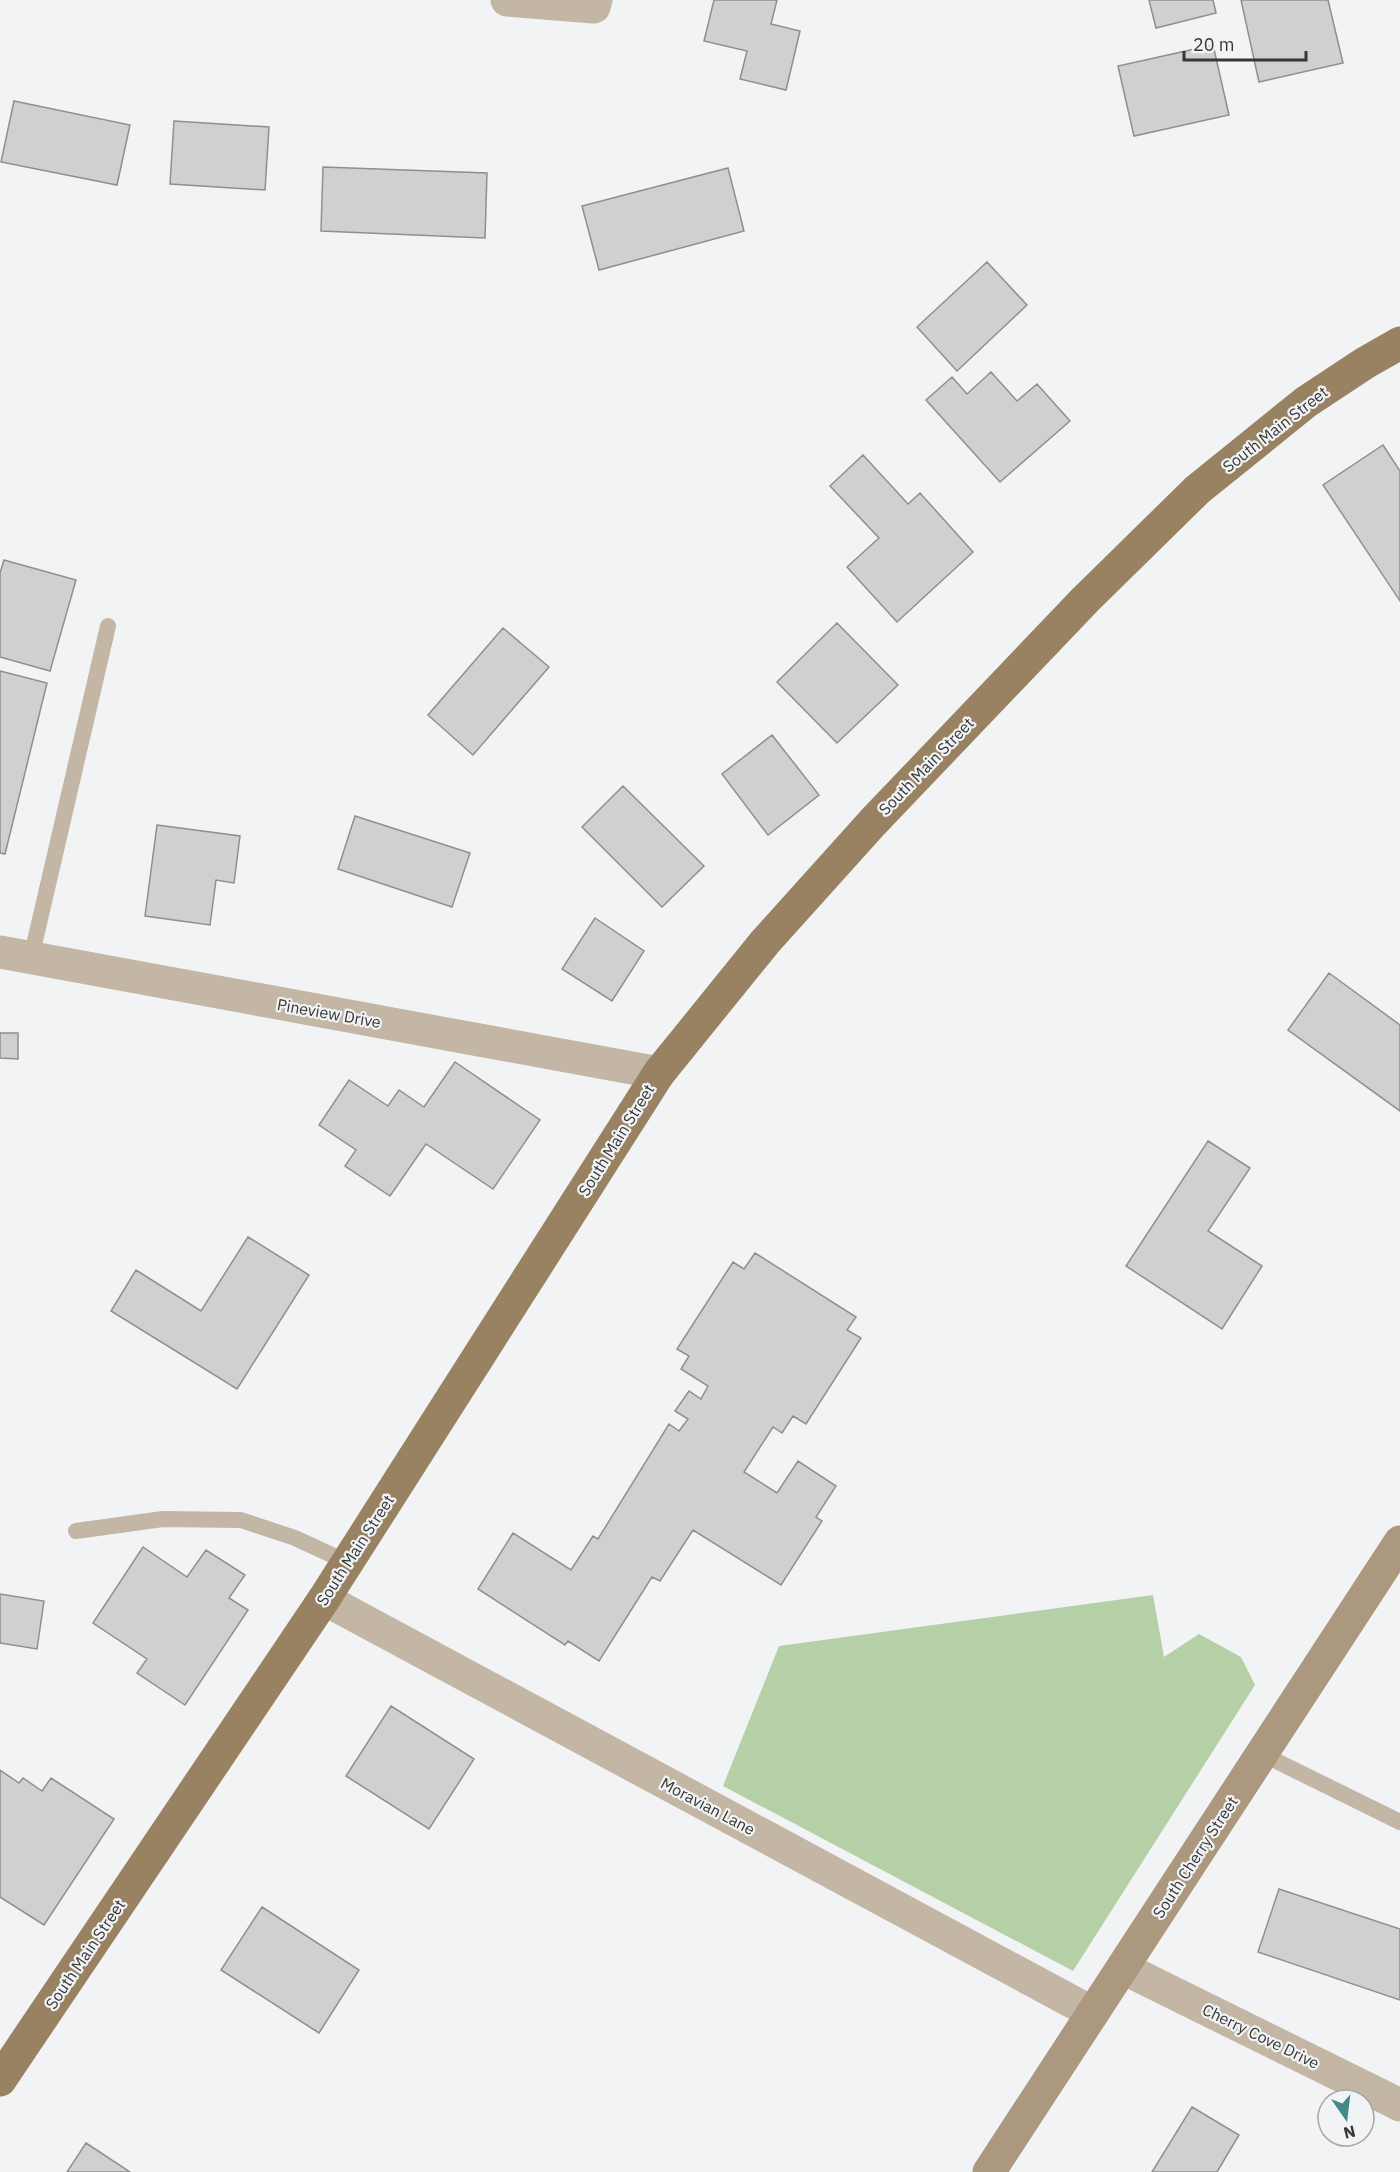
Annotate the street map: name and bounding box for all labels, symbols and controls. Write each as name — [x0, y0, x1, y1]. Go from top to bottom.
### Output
scale bar — [1184, 24, 1306, 62]
text: 20 m — [1193, 33, 1235, 56]
street label: South Main Street — [1218, 382, 1332, 476]
street label: South Main Street — [874, 713, 978, 819]
street label: Pineview Drive — [275, 994, 383, 1032]
street label: South Main Street — [574, 1080, 658, 1200]
street label: South Main Street — [312, 1491, 398, 1609]
street label: Moravian Lane — [657, 1773, 759, 1839]
street label: South Cherry Street — [1148, 1792, 1242, 1922]
street label: South Main Street — [41, 1895, 129, 2013]
street label: Cherry Cove Drive — [1199, 1999, 1323, 2073]
north arrow — [1316, 2088, 1376, 2148]
text: N — [1342, 2121, 1358, 2144]

